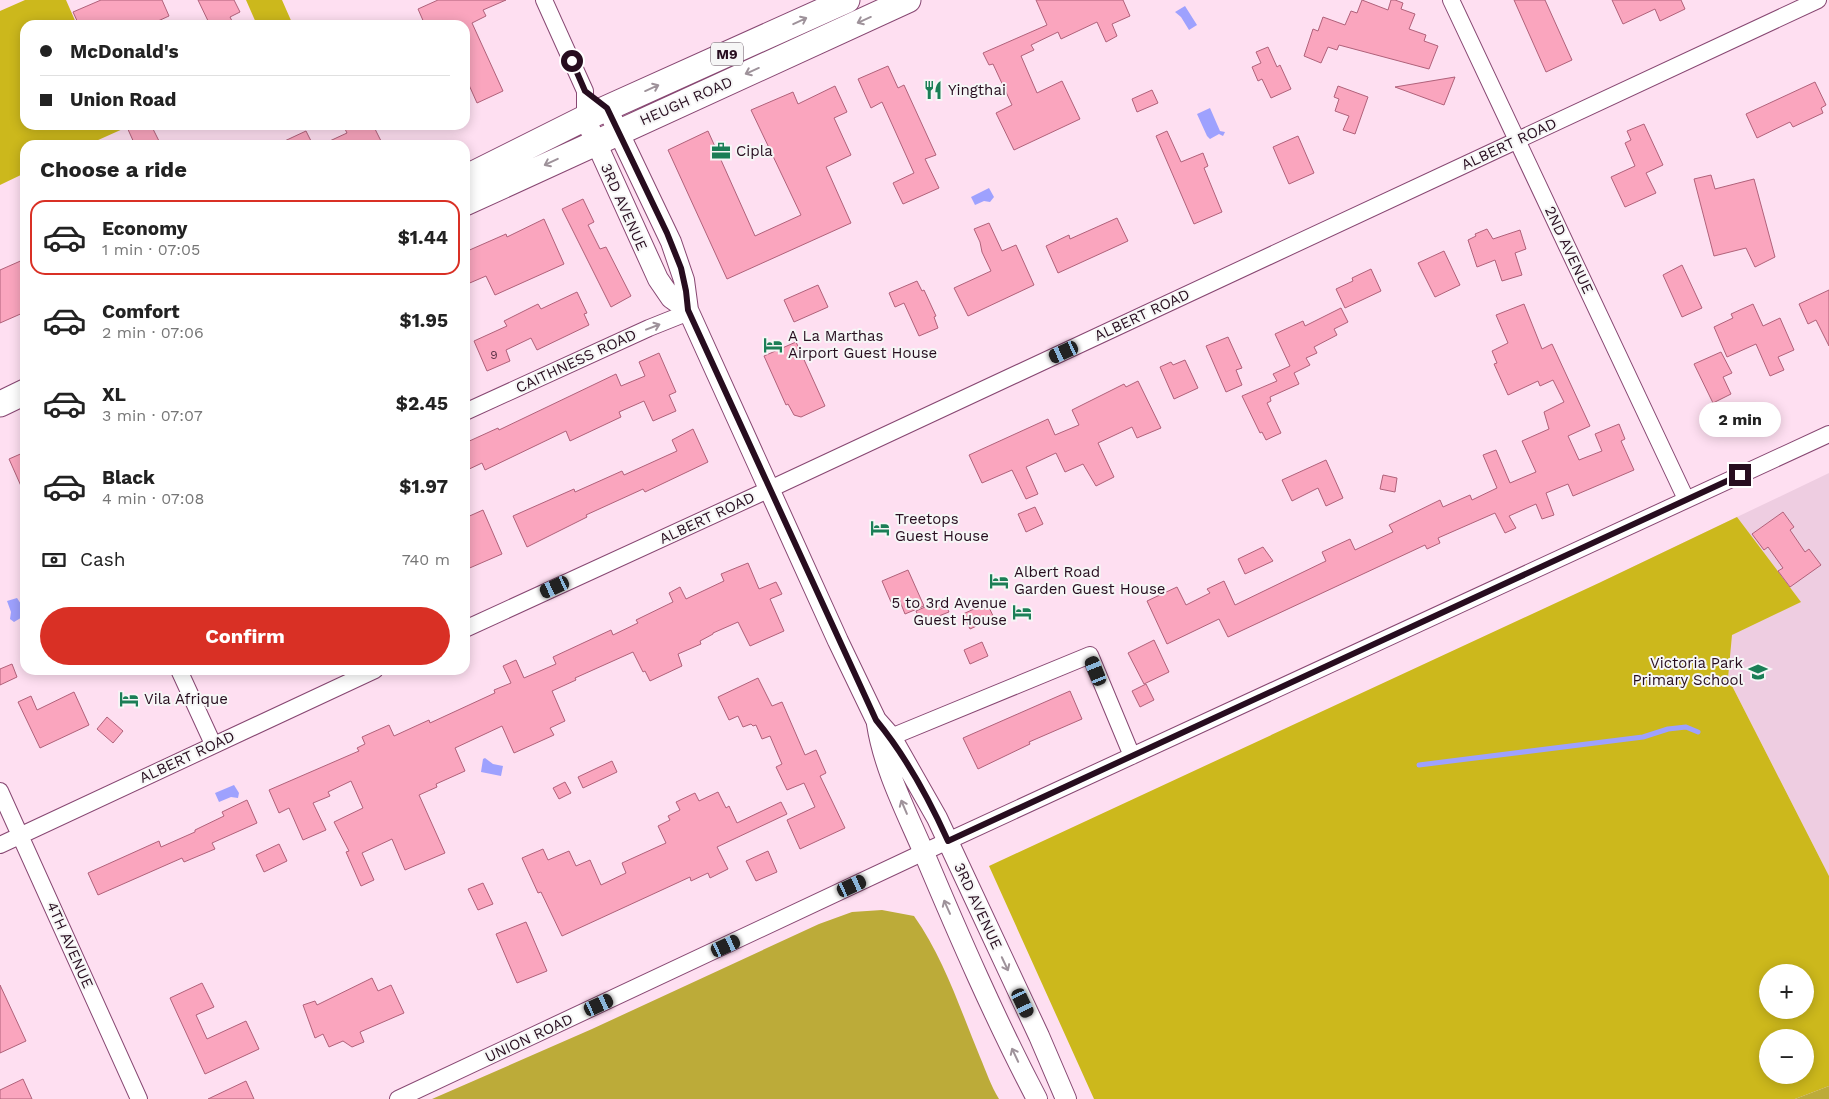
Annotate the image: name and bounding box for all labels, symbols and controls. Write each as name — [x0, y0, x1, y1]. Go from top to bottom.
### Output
one-way arrow — [792, 15, 807, 25]
one-way arrow — [857, 16, 872, 26]
text: McDonald's — [70, 40, 179, 63]
road number: M9 — [711, 42, 743, 66]
route start — [561, 50, 583, 72]
one-way arrow — [745, 66, 760, 76]
street label: HEUGH ROAD — [637, 73, 735, 129]
restaurant icon: Yingthai — [922, 79, 944, 101]
place label: Yingthai — [948, 81, 1006, 99]
one-way arrow — [644, 83, 659, 93]
text: Union Road — [70, 88, 176, 111]
street label: ALBERT ROAD — [1458, 114, 1560, 174]
office icon: Cipla — [710, 140, 732, 162]
place label: Cipla — [736, 142, 773, 160]
text: Choose a ride — [40, 157, 187, 182]
one-way arrow — [544, 158, 559, 168]
street label: 3RD AVENUE — [597, 161, 651, 253]
street label: 2ND AVENUE — [1541, 203, 1597, 297]
icon: car — [42, 215, 87, 260]
text: Economy — [102, 217, 187, 240]
text: $1.44 — [398, 226, 448, 249]
text: 1 min · 07:05 — [102, 240, 200, 259]
street label: ALBERT ROAD — [1091, 285, 1193, 345]
icon: car — [42, 298, 87, 343]
text: Comfort — [102, 300, 180, 323]
text: $1.95 — [399, 309, 448, 332]
one-way arrow — [645, 322, 660, 331]
text: 2 min · 07:06 — [102, 323, 204, 342]
street label: CAITHNESS ROAD — [513, 325, 639, 397]
place label: A La Marthas Airport Guest House — [788, 327, 937, 362]
hotel icon: A La Marthas Airport Guest House — [762, 334, 784, 356]
car — [1047, 339, 1080, 365]
house number: 9 — [490, 348, 498, 362]
icon: car — [42, 381, 87, 426]
text: XL — [102, 383, 126, 406]
text: $2.45 — [396, 392, 448, 415]
callout: 2 min — [1699, 402, 1781, 438]
text: 3 min · 07:07 — [102, 406, 203, 425]
text: 2 min — [1718, 410, 1762, 429]
icon: car — [42, 464, 87, 509]
route end — [1729, 464, 1751, 486]
text: Black — [102, 466, 155, 489]
text: $1.97 — [399, 475, 448, 498]
street label: ALBERT ROAD — [656, 488, 758, 548]
text: 4 min · 07:08 — [102, 489, 204, 508]
place label: Treetops Guest House — [895, 510, 989, 545]
hotel icon: Treetops Guest House — [869, 517, 891, 539]
icon: cash — [40, 546, 68, 574]
text: Cash — [80, 548, 126, 571]
text: 740 m — [402, 550, 450, 569]
place label: Albert Road Garden Guest House — [1014, 563, 1165, 598]
hotel icon: Albert Road Garden Guest House — [988, 570, 1010, 592]
car — [538, 574, 571, 600]
place label: 5 to 3rd Avenue Guest House — [891, 594, 1007, 629]
hotel icon: 5 to 3rd Avenue Guest House — [1011, 601, 1033, 623]
button: Confirm — [40, 607, 450, 665]
car — [1083, 654, 1108, 688]
place label: Victoria Park Primary School — [1632, 654, 1743, 689]
school or university icon: Victoria Park Primary School — [1747, 661, 1769, 683]
hotel icon: Vila Afrique — [118, 688, 140, 710]
place label: Vila Afrique — [144, 690, 228, 708]
street label: ALBERT ROAD — [136, 727, 238, 787]
one-way arrow — [899, 800, 909, 815]
street label: 3RD AVENUE — [950, 860, 1006, 952]
car — [835, 873, 868, 899]
street label: 4TH AVENUE — [43, 899, 97, 991]
one-way arrow — [942, 900, 952, 915]
car — [709, 933, 742, 959]
one-way arrow — [1001, 957, 1011, 972]
map controls — [1759, 964, 1814, 1084]
button: + — [1759, 964, 1814, 1019]
car — [1009, 986, 1036, 1020]
car — [582, 992, 615, 1018]
street label: UNION ROAD — [482, 1010, 576, 1066]
button: − — [1759, 1029, 1814, 1084]
one-way arrow — [1010, 1048, 1020, 1063]

